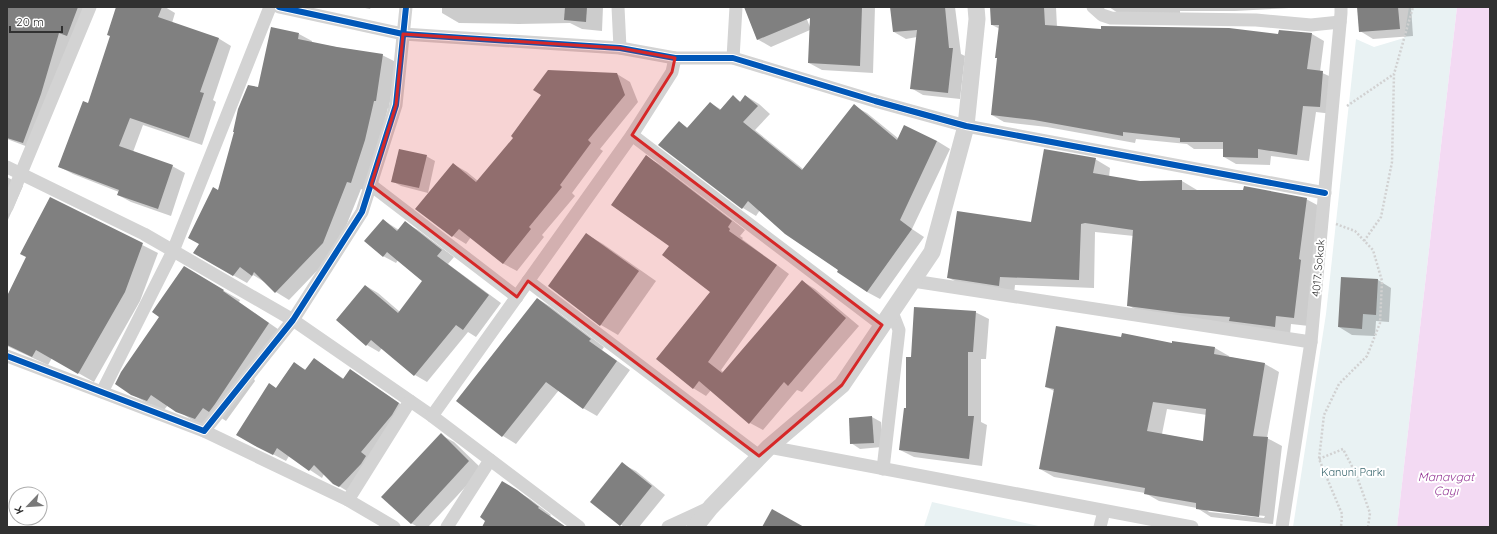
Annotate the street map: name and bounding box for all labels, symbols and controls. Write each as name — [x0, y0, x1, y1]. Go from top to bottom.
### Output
scale bar — [10, 8, 62, 34]
text: 20 m — [16, 14, 44, 29]
street label: 4017. Sokak — [1309, 239, 1327, 297]
park label: Kanuni Parkı — [1321, 465, 1385, 479]
water label: Manavgat Çayı — [1418, 469, 1476, 498]
north arrow — [8, 486, 48, 526]
text: K — [11, 504, 27, 516]

